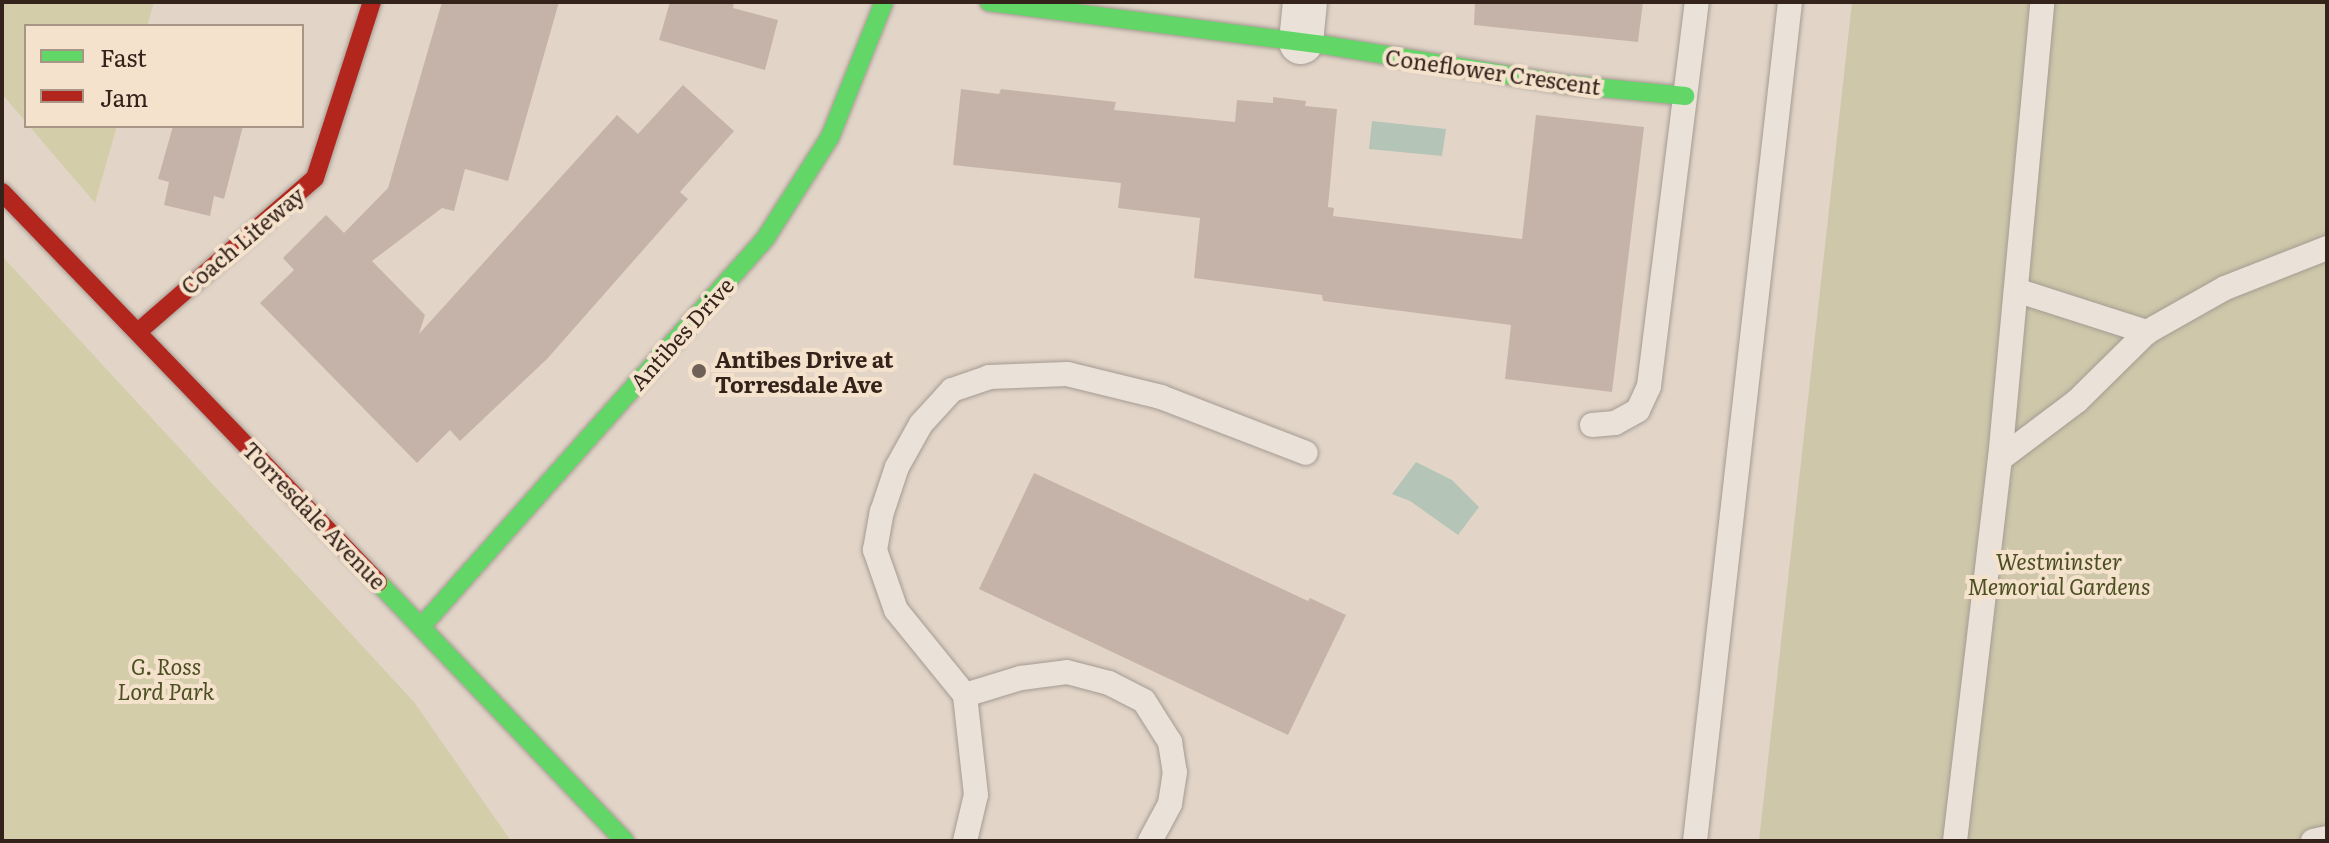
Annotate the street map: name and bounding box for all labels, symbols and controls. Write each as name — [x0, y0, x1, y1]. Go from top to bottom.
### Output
legend — [24, 24, 304, 128]
text: Fast — [100, 39, 147, 74]
street label: Coneflower Crescent — [1384, 43, 1602, 99]
text: Jam — [100, 79, 148, 114]
street label: Coach Liteway — [175, 181, 309, 299]
street label: Antibes Drive — [624, 271, 738, 395]
place label: Antibes Drive at Torresdale Ave — [715, 345, 894, 396]
marker: Antibes Drive at Torresdale Ave — [690, 362, 708, 380]
street label: Torresdale Avenue — [238, 436, 392, 594]
park label: Westminster Memorial Gardens — [1968, 547, 2150, 598]
park label: G. Ross Lord Park — [117, 652, 215, 704]

